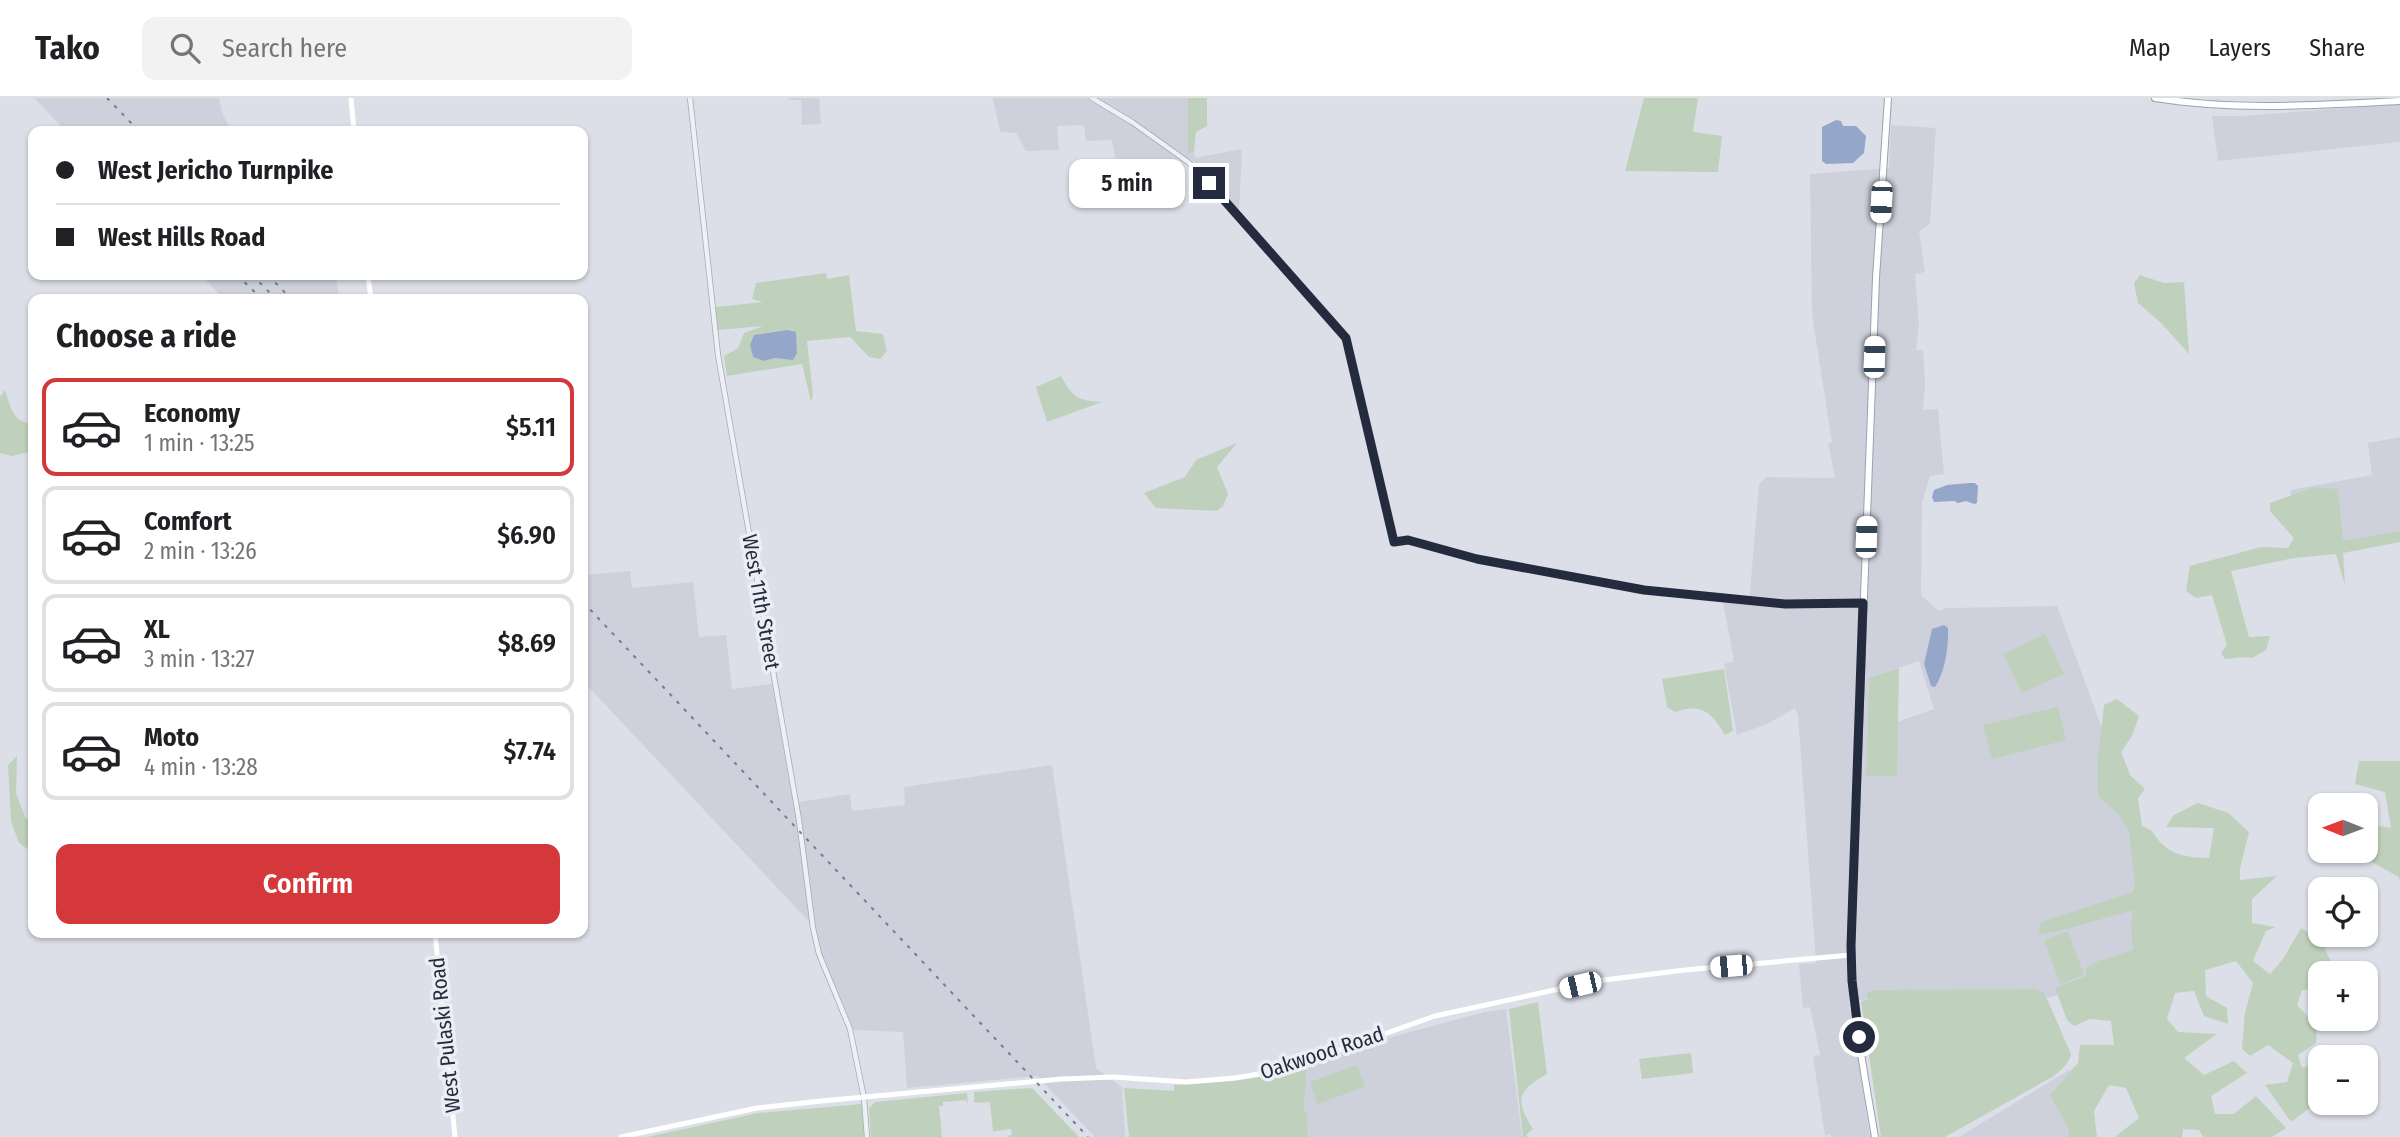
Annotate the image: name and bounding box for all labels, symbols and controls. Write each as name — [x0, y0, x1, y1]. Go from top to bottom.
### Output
search box — [142, 17, 632, 80]
text: Tako — [35, 28, 100, 68]
icon: search — [166, 29, 204, 67]
text: Search here — [222, 33, 347, 64]
text: Map — [2129, 34, 2171, 62]
text: Layers — [2209, 34, 2271, 62]
text: Share — [2309, 34, 2365, 62]
text: West Jericho Turnpike — [98, 155, 333, 186]
callout: 5 min — [1069, 158, 1184, 208]
route end — [1193, 167, 1225, 199]
text: 5 min — [1101, 169, 1153, 197]
car — [1870, 180, 1893, 224]
text: West Hills Road — [98, 222, 265, 253]
text: Choose a ride — [56, 317, 237, 355]
car — [1863, 336, 1886, 378]
icon: car — [60, 396, 123, 459]
text: Economy — [144, 398, 240, 429]
text: $5.11 — [506, 412, 556, 443]
text: 1 min · 13:25 — [144, 429, 255, 457]
icon: car — [60, 504, 123, 567]
text: Comfort — [144, 506, 232, 537]
car — [1855, 516, 1878, 558]
text: $6.90 — [497, 520, 556, 551]
street label: West 11th Street — [736, 532, 786, 672]
text: 2 min · 13:26 — [144, 537, 257, 565]
icon: car — [60, 612, 123, 675]
text: XL — [144, 614, 170, 645]
text: $8.69 — [498, 628, 556, 659]
text: 3 min · 13:27 — [144, 645, 255, 673]
icon: car — [60, 720, 123, 783]
text: Moto — [144, 722, 199, 753]
text: $7.74 — [503, 736, 556, 767]
text: 4 min · 13:28 — [144, 753, 258, 781]
north arrow — [2308, 793, 2378, 863]
map controls — [2308, 793, 2378, 1115]
button: Confirm — [56, 844, 560, 924]
button: locate — [2308, 877, 2378, 947]
car — [1710, 954, 1753, 978]
street label: West Pulaski Road — [424, 956, 466, 1114]
button: + — [2308, 961, 2378, 1031]
car — [1558, 970, 1603, 1000]
street label: Oakwood Road — [1257, 1021, 1387, 1085]
route start — [1843, 1021, 1875, 1053]
button: − — [2308, 1045, 2378, 1115]

